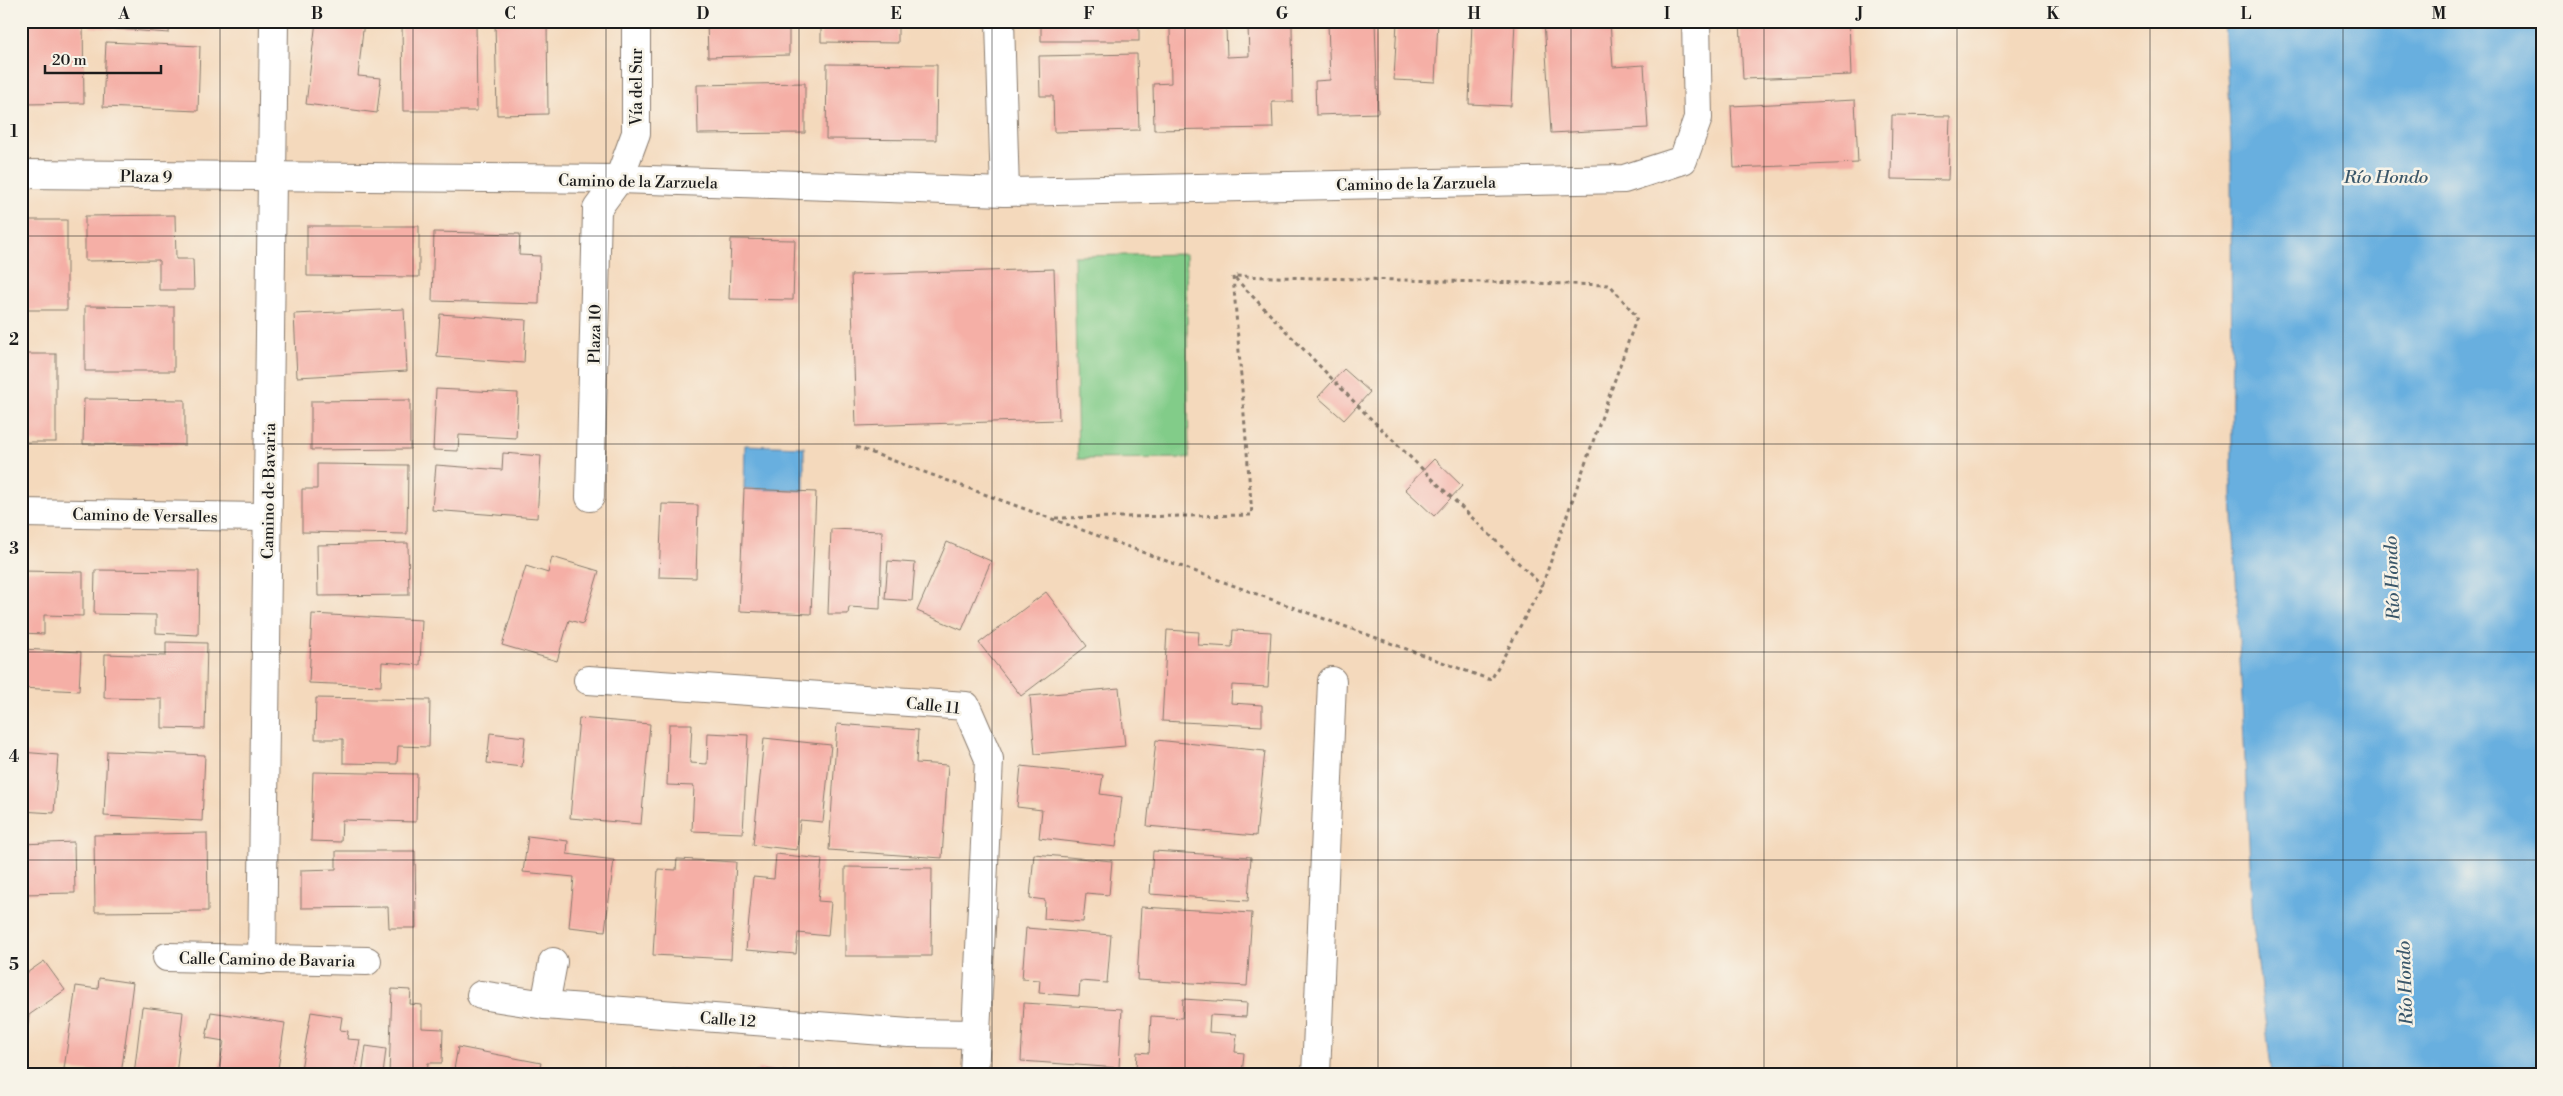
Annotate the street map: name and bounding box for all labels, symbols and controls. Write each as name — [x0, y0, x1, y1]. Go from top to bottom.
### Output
text: A — [117, 4, 130, 24]
text: B — [311, 4, 323, 24]
text: C — [504, 4, 516, 24]
text: D — [697, 4, 710, 24]
text: E — [890, 4, 902, 24]
text: F — [1083, 4, 1095, 24]
text: G — [1276, 4, 1289, 24]
text: H — [1467, 4, 1481, 24]
text: I — [1664, 4, 1670, 24]
text: J — [1855, 4, 1863, 24]
text: K — [2047, 4, 2061, 24]
text: L — [2241, 4, 2252, 24]
text: M — [2432, 4, 2447, 24]
scale bar — [45, 42, 161, 74]
street label: Vía del Sur — [627, 48, 647, 127]
text: 20 m — [52, 51, 87, 70]
text: 1 — [10, 122, 18, 142]
water label: Río Hondo — [2343, 166, 2428, 189]
street label: Plaza 9 — [120, 167, 173, 187]
street label: Camino de la Zarzuela — [558, 171, 719, 193]
street label: Camino de la Zarzuela — [1336, 173, 1497, 195]
street label: Plaza 10 — [584, 304, 606, 364]
text: 2 — [9, 330, 19, 350]
street label: Camino de Bavaria — [258, 422, 280, 559]
street label: Camino de Versalles — [72, 505, 218, 527]
water label: Río Hondo — [2380, 535, 2406, 622]
text: 3 — [9, 539, 19, 559]
street label: Calle 11 — [905, 693, 961, 719]
text: 4 — [9, 747, 20, 767]
water label: Río Hondo — [2393, 940, 2419, 1027]
street label: Calle Camino de Bavaria — [179, 948, 356, 972]
text: 5 — [9, 955, 19, 975]
street label: Calle 12 — [699, 1008, 757, 1032]

